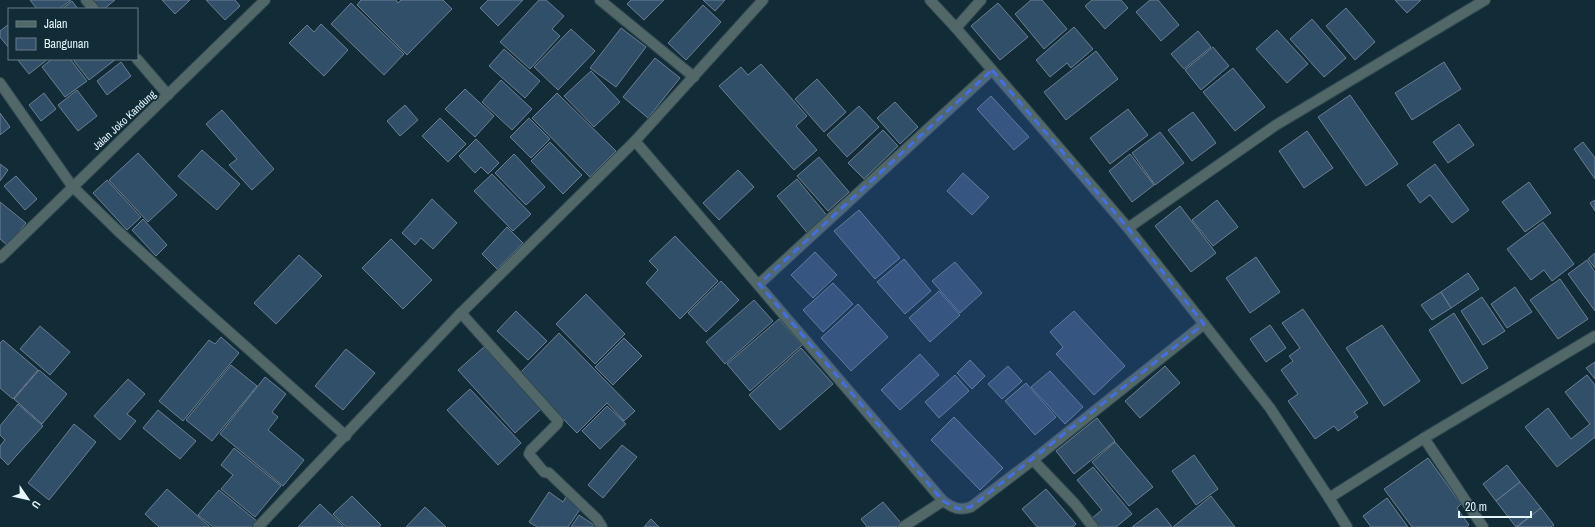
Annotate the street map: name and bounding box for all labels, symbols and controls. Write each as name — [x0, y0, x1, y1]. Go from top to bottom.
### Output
legend — [8, 8, 138, 60]
text: Jalan — [44, 16, 68, 32]
text: Bangunan — [44, 36, 89, 52]
street label: Jalan Joko Kandung — [89, 87, 159, 153]
north arrow — [8, 479, 48, 519]
scale bar — [1459, 493, 1531, 519]
text: U — [29, 498, 44, 511]
text: 20 m — [1465, 499, 1487, 515]

